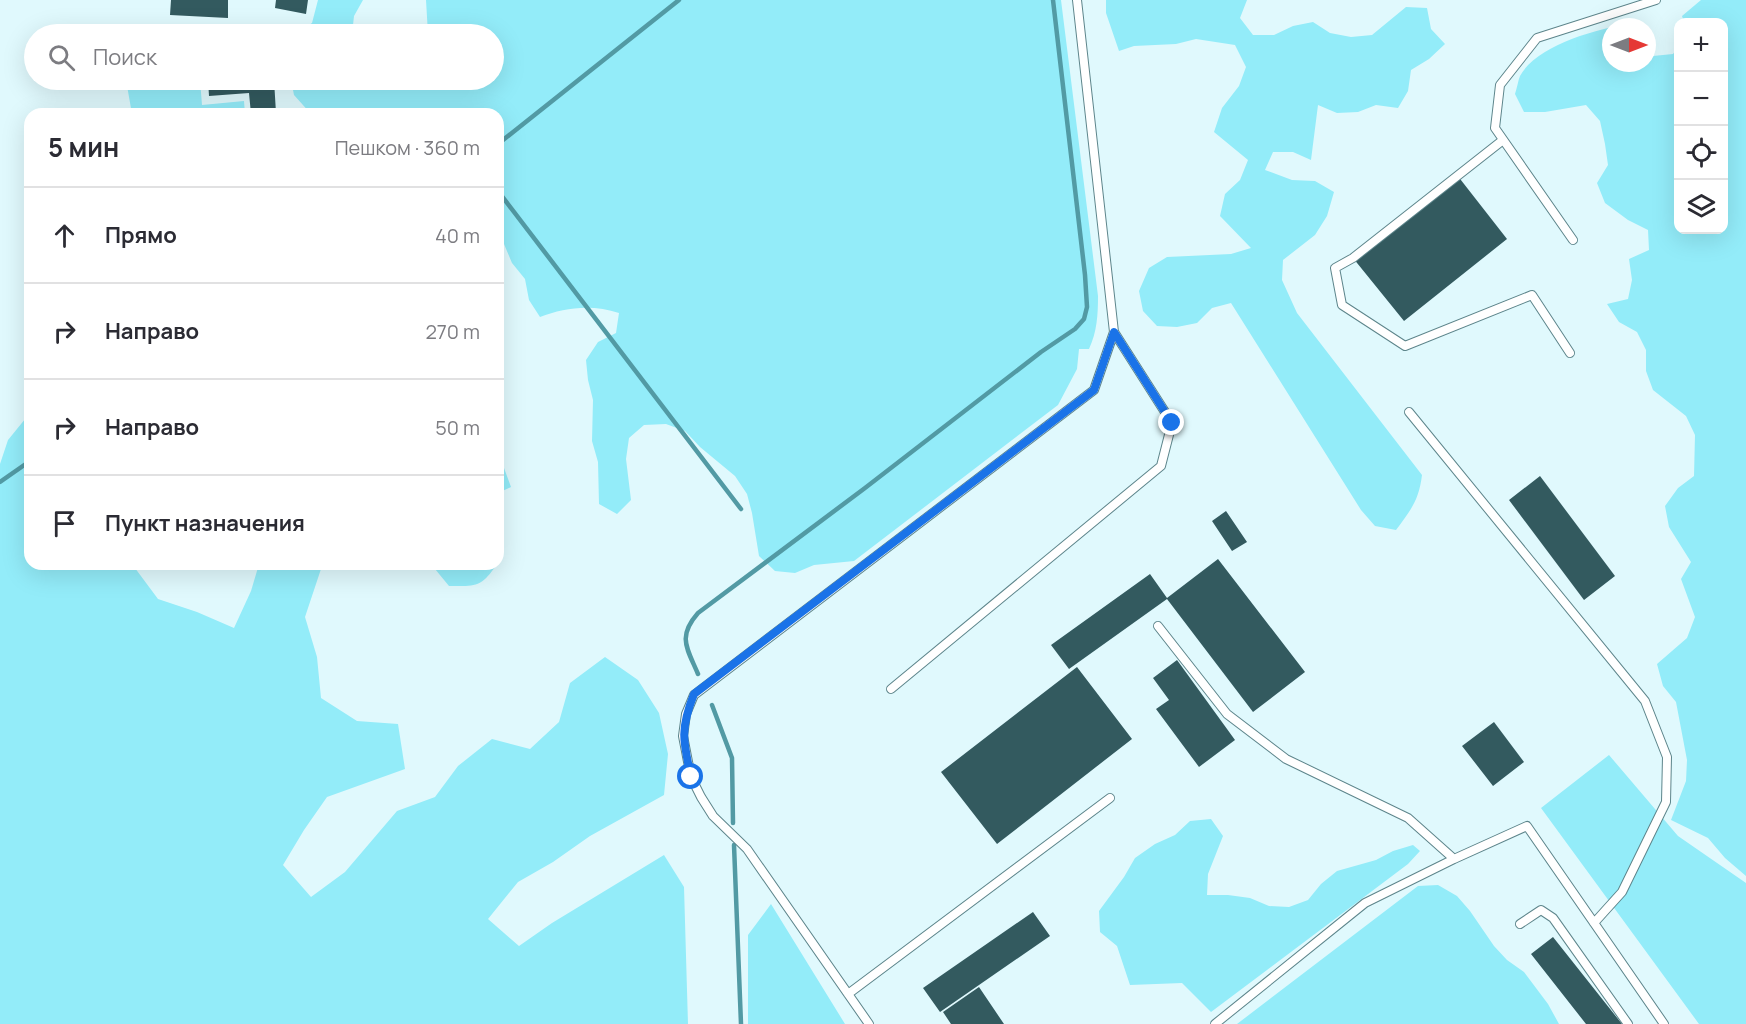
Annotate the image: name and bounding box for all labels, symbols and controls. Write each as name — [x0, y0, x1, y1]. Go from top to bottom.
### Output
north arrow — [1602, 18, 1656, 72]
map controls — [1674, 18, 1728, 234]
button: + — [1674, 18, 1728, 72]
search box — [24, 24, 504, 90]
icon: search — [45, 41, 78, 74]
text: Поиск — [93, 42, 157, 72]
button: − — [1674, 72, 1728, 126]
button: locate — [1674, 126, 1728, 180]
text: 5 мин — [48, 129, 119, 165]
text: Пешком · 360 m — [335, 134, 480, 161]
button: layers — [1674, 180, 1728, 234]
icon: ahead — [48, 219, 81, 252]
text: Прямо — [105, 220, 177, 250]
text: 40 m — [435, 222, 480, 249]
icon: right — [48, 315, 81, 348]
text: Направо — [105, 316, 199, 346]
text: 270 m — [425, 318, 480, 345]
route end — [1158, 409, 1184, 435]
icon: right — [48, 411, 81, 444]
text: Направо — [105, 412, 199, 442]
text: 50 m — [435, 414, 480, 441]
icon: arrive — [48, 507, 81, 540]
text: Пункт назначения — [105, 508, 305, 538]
route start — [677, 763, 703, 789]

